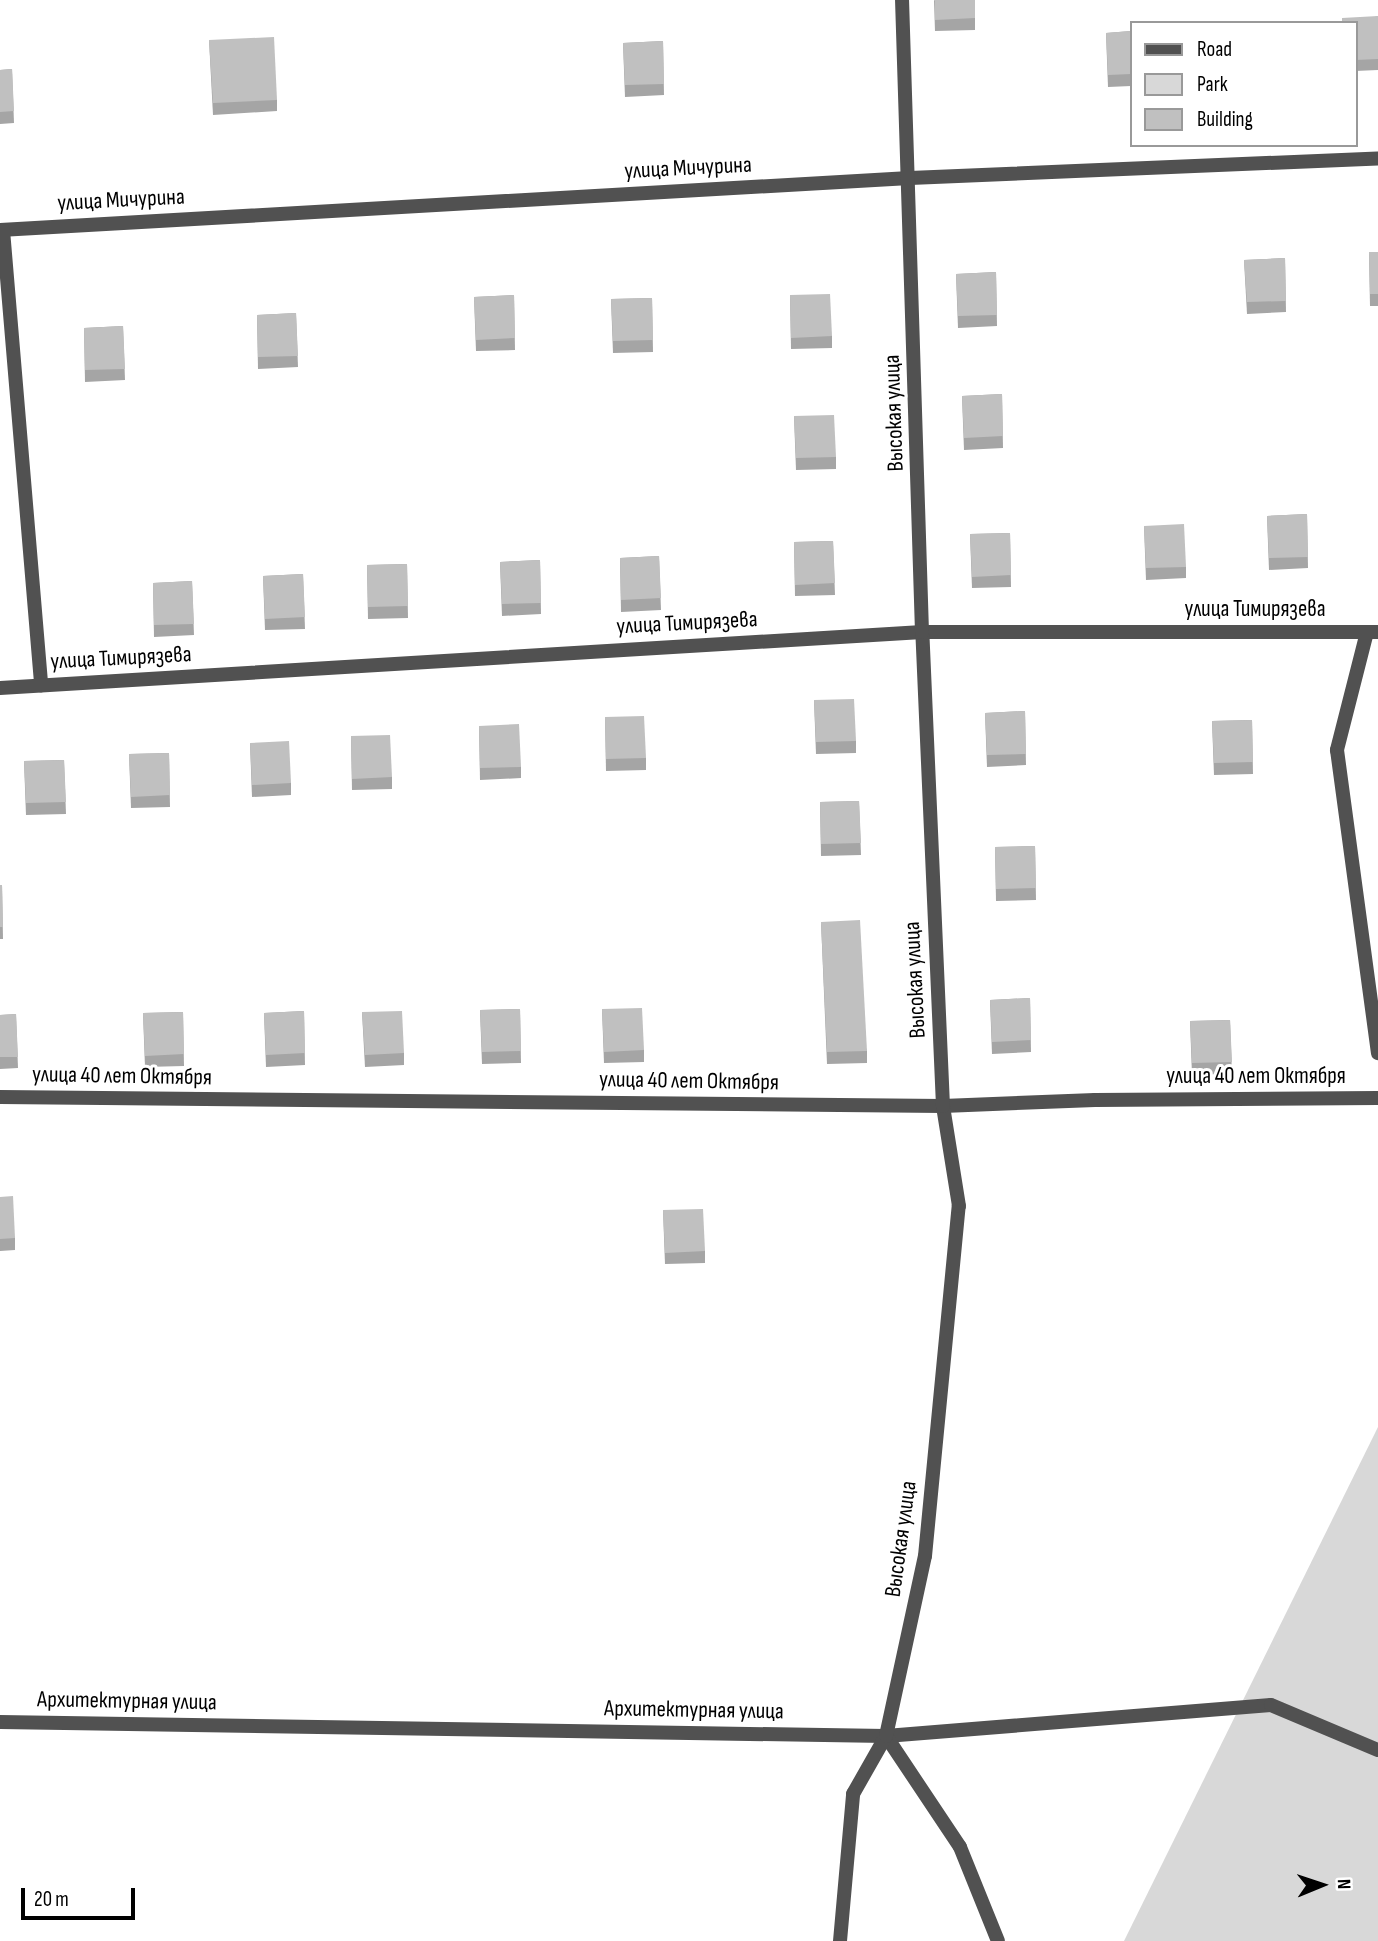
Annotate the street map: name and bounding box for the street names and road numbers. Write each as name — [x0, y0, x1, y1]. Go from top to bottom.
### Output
street label: улица Мичурина — [624, 151, 752, 185]
street label: улица Мичурина — [57, 183, 185, 217]
street label: Высокая улица — [878, 354, 910, 472]
street label: улица Тимирязева — [1184, 595, 1326, 623]
street label: улица Тимирязева — [616, 606, 758, 640]
street label: улица Тимирязева — [50, 641, 192, 675]
street label: Высокая улица — [898, 921, 932, 1039]
street label: улица 40 лет Октября — [32, 1061, 212, 1091]
street label: улица 40 лет Октября — [1166, 1062, 1346, 1090]
street label: улица 40 лет Октября — [599, 1066, 779, 1096]
street label: Высокая улица — [879, 1479, 923, 1599]
street label: Архитектурная улица — [37, 1686, 217, 1716]
street label: Архитектурная улица — [604, 1695, 784, 1725]

